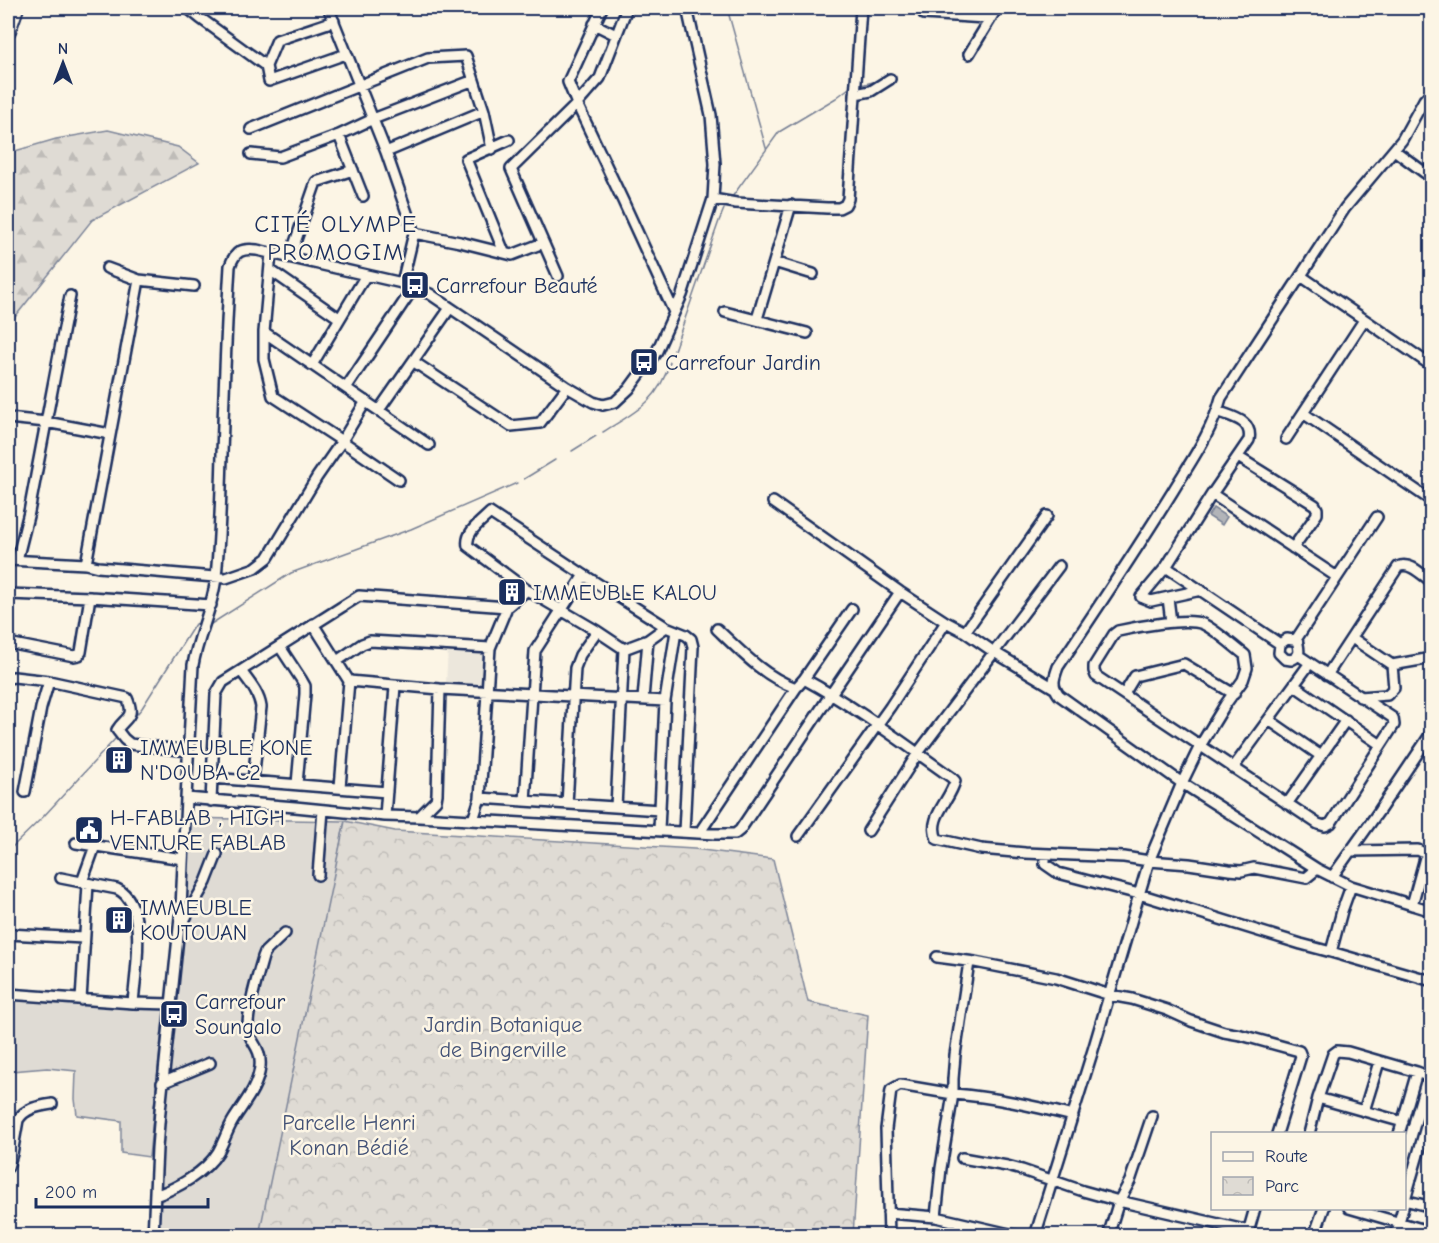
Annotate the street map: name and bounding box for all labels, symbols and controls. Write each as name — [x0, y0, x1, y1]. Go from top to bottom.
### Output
north arrow — [33, 33, 93, 93]
text: N — [58, 40, 68, 58]
district label: CITÉ OLYMPE PROMOGIM — [254, 210, 418, 266]
bus stop icon: Carrefour Beauté — [399, 269, 431, 301]
place label: Carrefour Beauté — [436, 273, 598, 299]
bus stop icon: Carrefour Jardin — [628, 346, 660, 378]
place label: Carrefour Jardin — [665, 350, 821, 376]
building icon: IMMEUBLE KALOU — [496, 576, 528, 608]
place label: IMMEUBLE KALOU — [533, 580, 717, 606]
place label: IMMEUBLE KONE N'DOUBA C2 — [140, 735, 313, 786]
building icon: IMMEUBLE KONE N'DOUBA C2 — [103, 744, 135, 776]
place label: H-FABLAB , HIGH VENTURE FABLAB — [110, 805, 286, 856]
public building icon: H-FABLAB , HIGH VENTURE FABLAB — [73, 814, 105, 846]
place label: IMMEUBLE KOUTOUAN — [140, 895, 252, 946]
building icon: IMMEUBLE KOUTOUAN — [103, 904, 135, 936]
place label: Carrefour Soungalo — [195, 989, 286, 1040]
bus stop icon: Carrefour Soungalo — [158, 998, 190, 1030]
park label: Jardin Botanique de Bingerville — [424, 1012, 582, 1063]
park label: Parcelle Henri Konan Bédié — [282, 1110, 416, 1161]
legend — [1211, 1132, 1406, 1210]
text: Route — [1265, 1146, 1308, 1167]
scale bar — [36, 1171, 208, 1209]
text: Parc — [1265, 1176, 1299, 1197]
text: 200 m — [45, 1182, 97, 1203]

